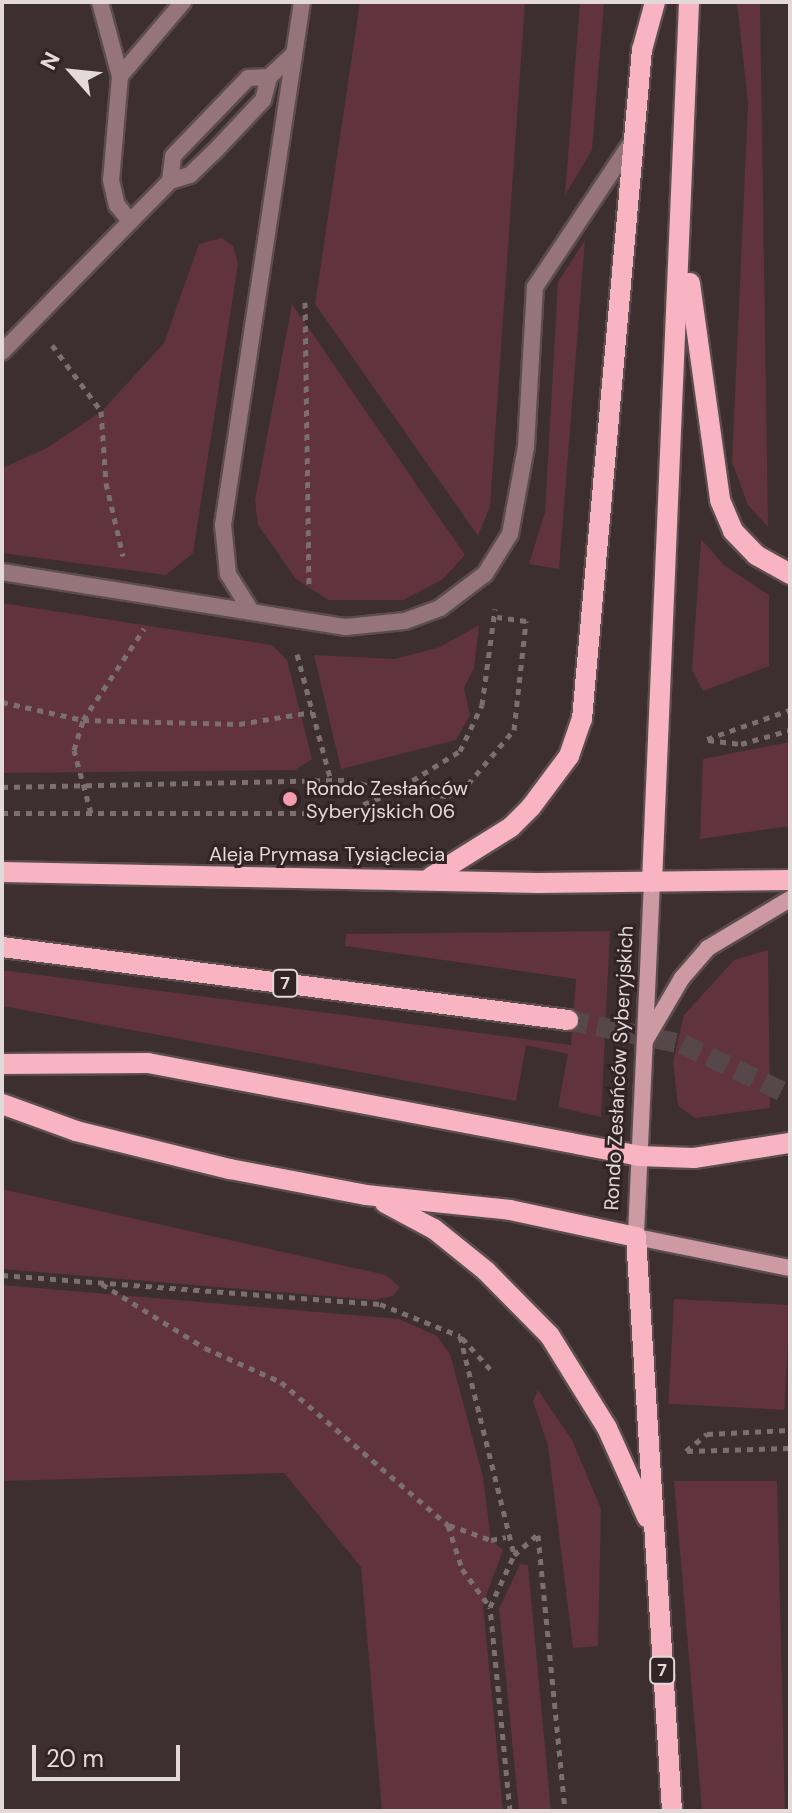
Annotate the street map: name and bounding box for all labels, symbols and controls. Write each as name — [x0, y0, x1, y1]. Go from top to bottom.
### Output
north arrow — [32, 32, 112, 112]
text: N — [34, 47, 67, 75]
place label: Rondo Zesłańców Syberyjskich 06 — [306, 776, 468, 823]
marker: Rondo Zesłańców Syberyjskich 06 — [281, 790, 299, 808]
street label: Aleja Prymasa Tysiąclecia — [209, 842, 445, 866]
street label: Rondo Zesłańców Syberyjskich — [600, 925, 638, 1211]
road number: 7 — [271, 969, 299, 997]
road number: 7 — [648, 1656, 676, 1684]
scale bar — [36, 1729, 184, 1779]
text: 20 m — [46, 1743, 104, 1774]

